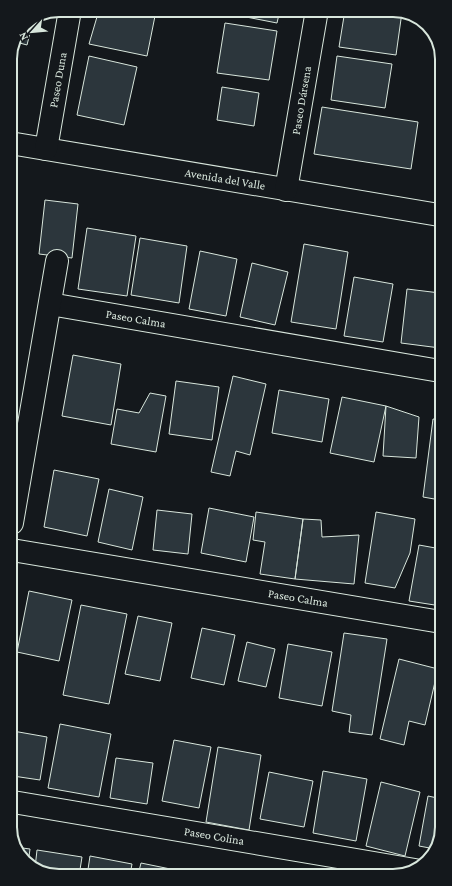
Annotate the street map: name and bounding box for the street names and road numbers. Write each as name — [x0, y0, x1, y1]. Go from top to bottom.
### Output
street label: Paseo Duna — [46, 51, 70, 109]
street label: Paseo Dársena — [289, 65, 314, 136]
street label: Avenida del Valle — [184, 165, 266, 193]
street label: Paseo Calma — [105, 307, 167, 331]
street label: Paseo Calma — [267, 586, 329, 610]
street label: Paseo Colina — [183, 824, 246, 848]

